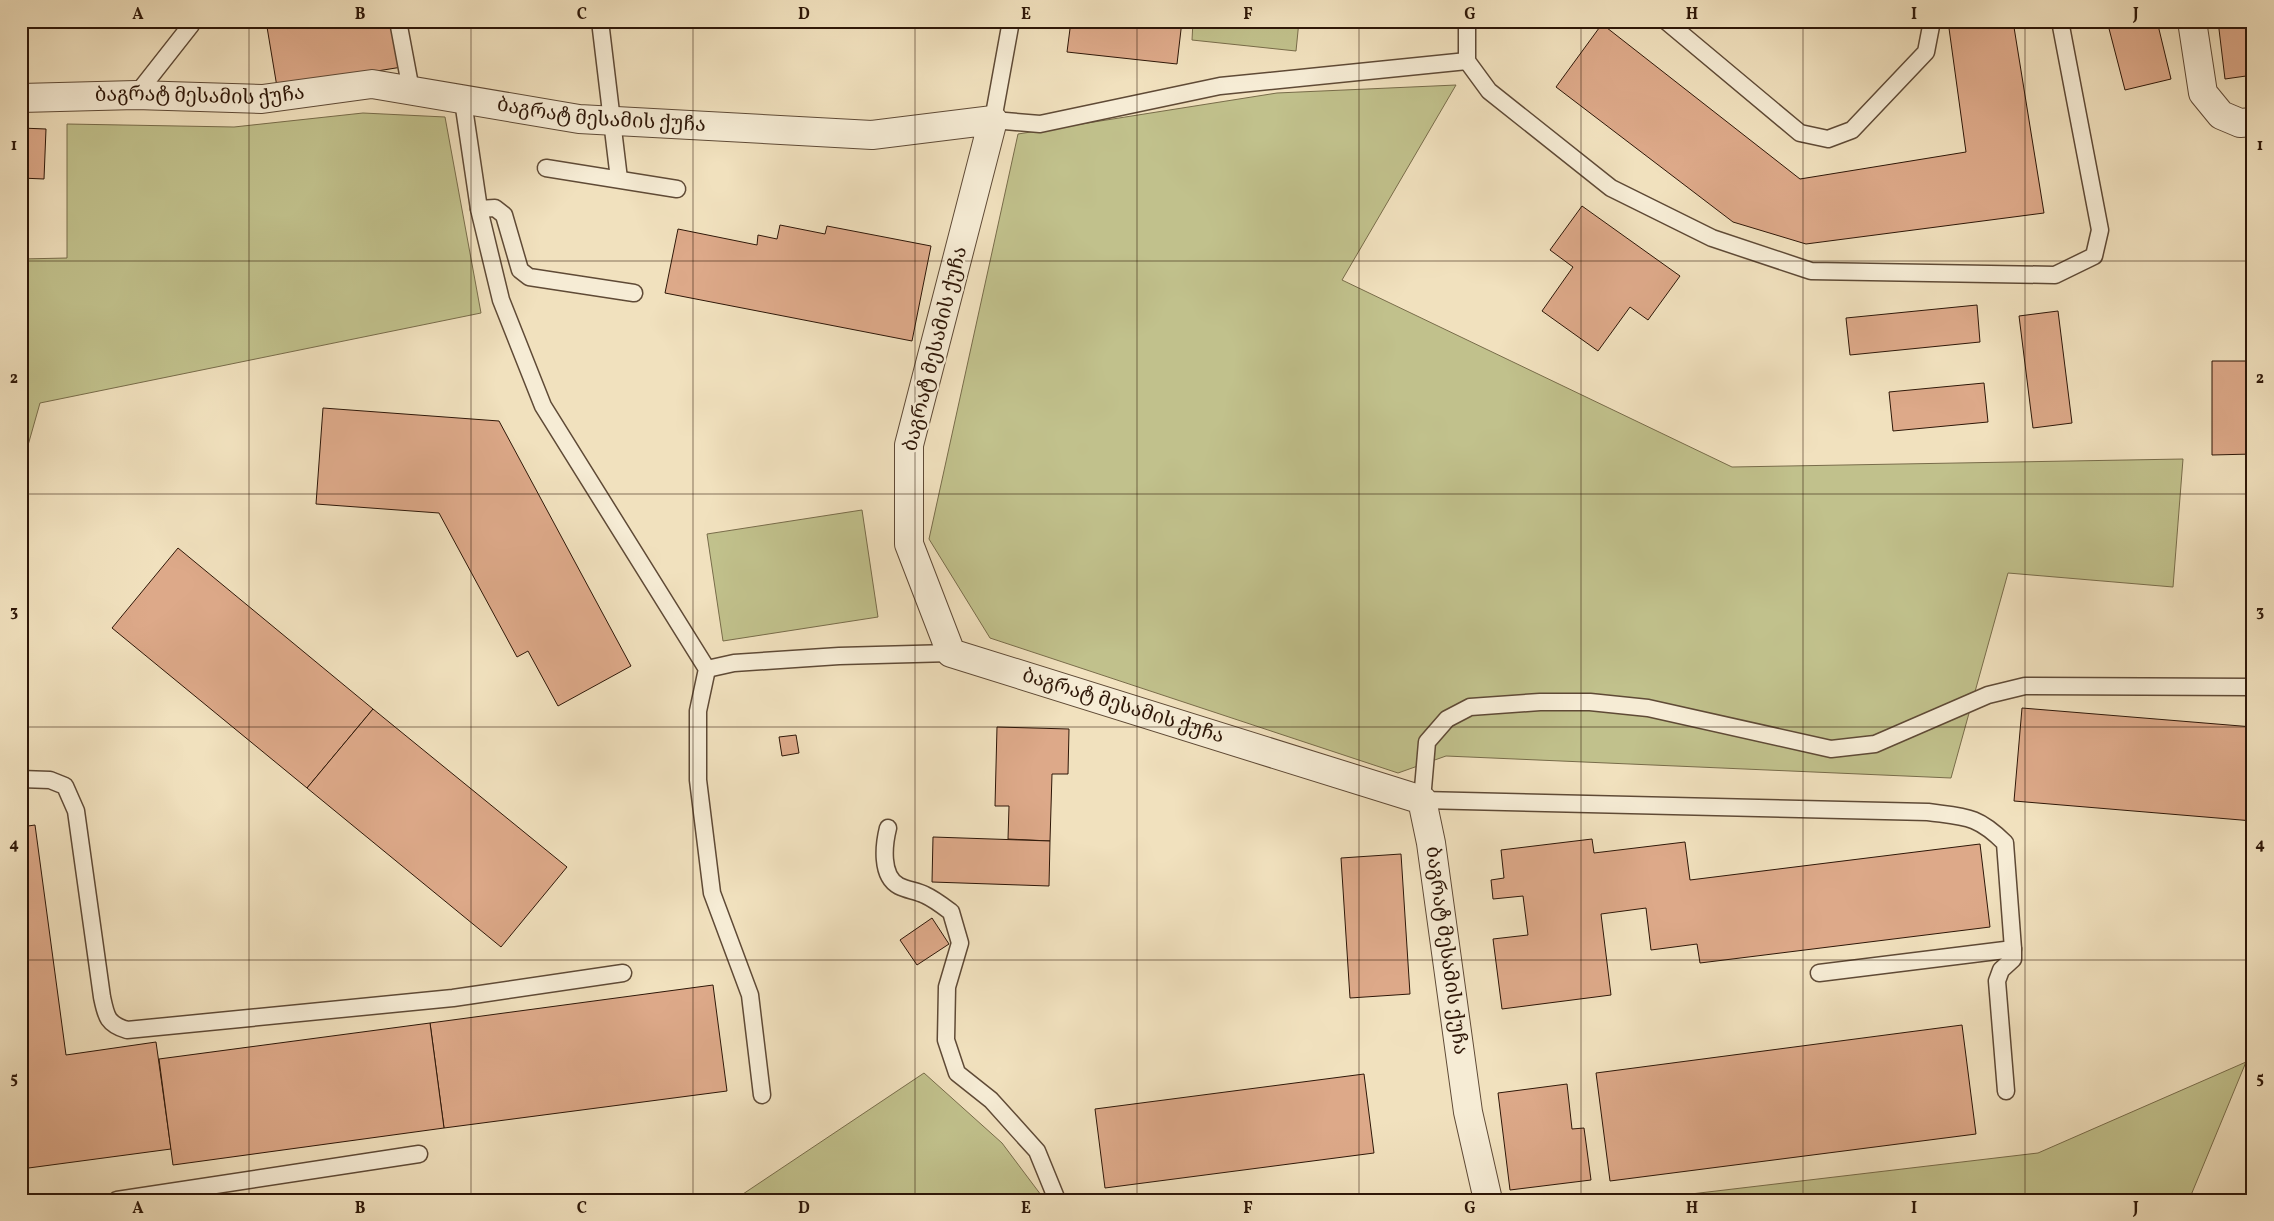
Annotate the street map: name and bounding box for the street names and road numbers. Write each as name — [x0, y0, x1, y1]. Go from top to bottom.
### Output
street label: ბაგრატ მესამის ქუჩა — [95, 79, 306, 113]
street label: ბაგრატ მესამის ქუჩა — [495, 91, 707, 140]
street label: ბაგრატ მესამის ქუჩა — [897, 244, 975, 454]
street label: ბაგრატ მესამის ქუჩა — [1018, 662, 1227, 751]
street label: ბაგრატ მესამის ქუჩა — [1418, 845, 1474, 1057]

